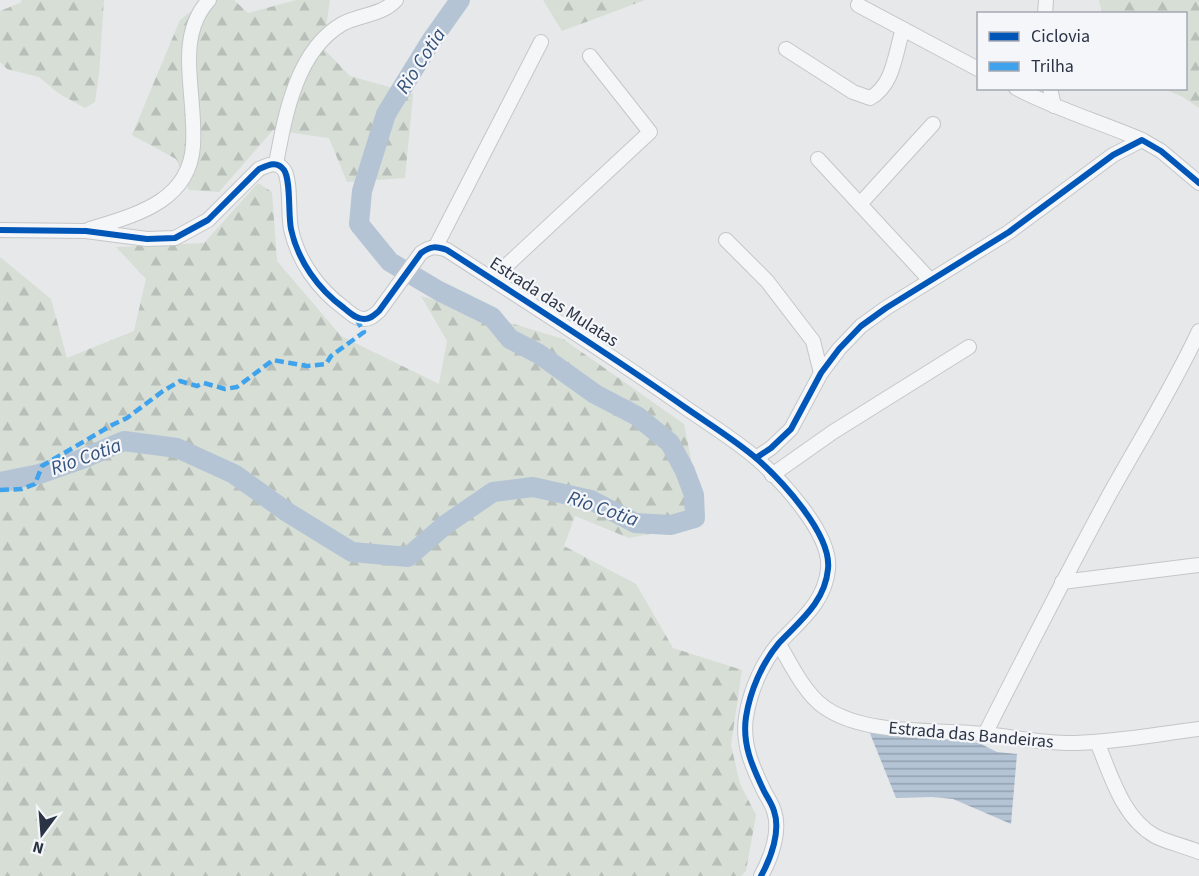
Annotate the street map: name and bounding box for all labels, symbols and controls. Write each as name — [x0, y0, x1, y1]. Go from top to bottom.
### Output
legend — [977, 12, 1187, 90]
water label: Rio Cotia — [389, 22, 453, 99]
text: Ciclovia — [1031, 24, 1090, 49]
text: Trilha — [1031, 54, 1074, 79]
street label: Estrada das Mulatas — [485, 251, 623, 353]
water label: Rio Cotia — [47, 431, 126, 483]
water label: Rio Cotia — [564, 484, 642, 534]
street label: Estrada das Bandeiras — [887, 715, 1055, 755]
north arrow — [12, 804, 72, 864]
text: N — [30, 835, 46, 859]

